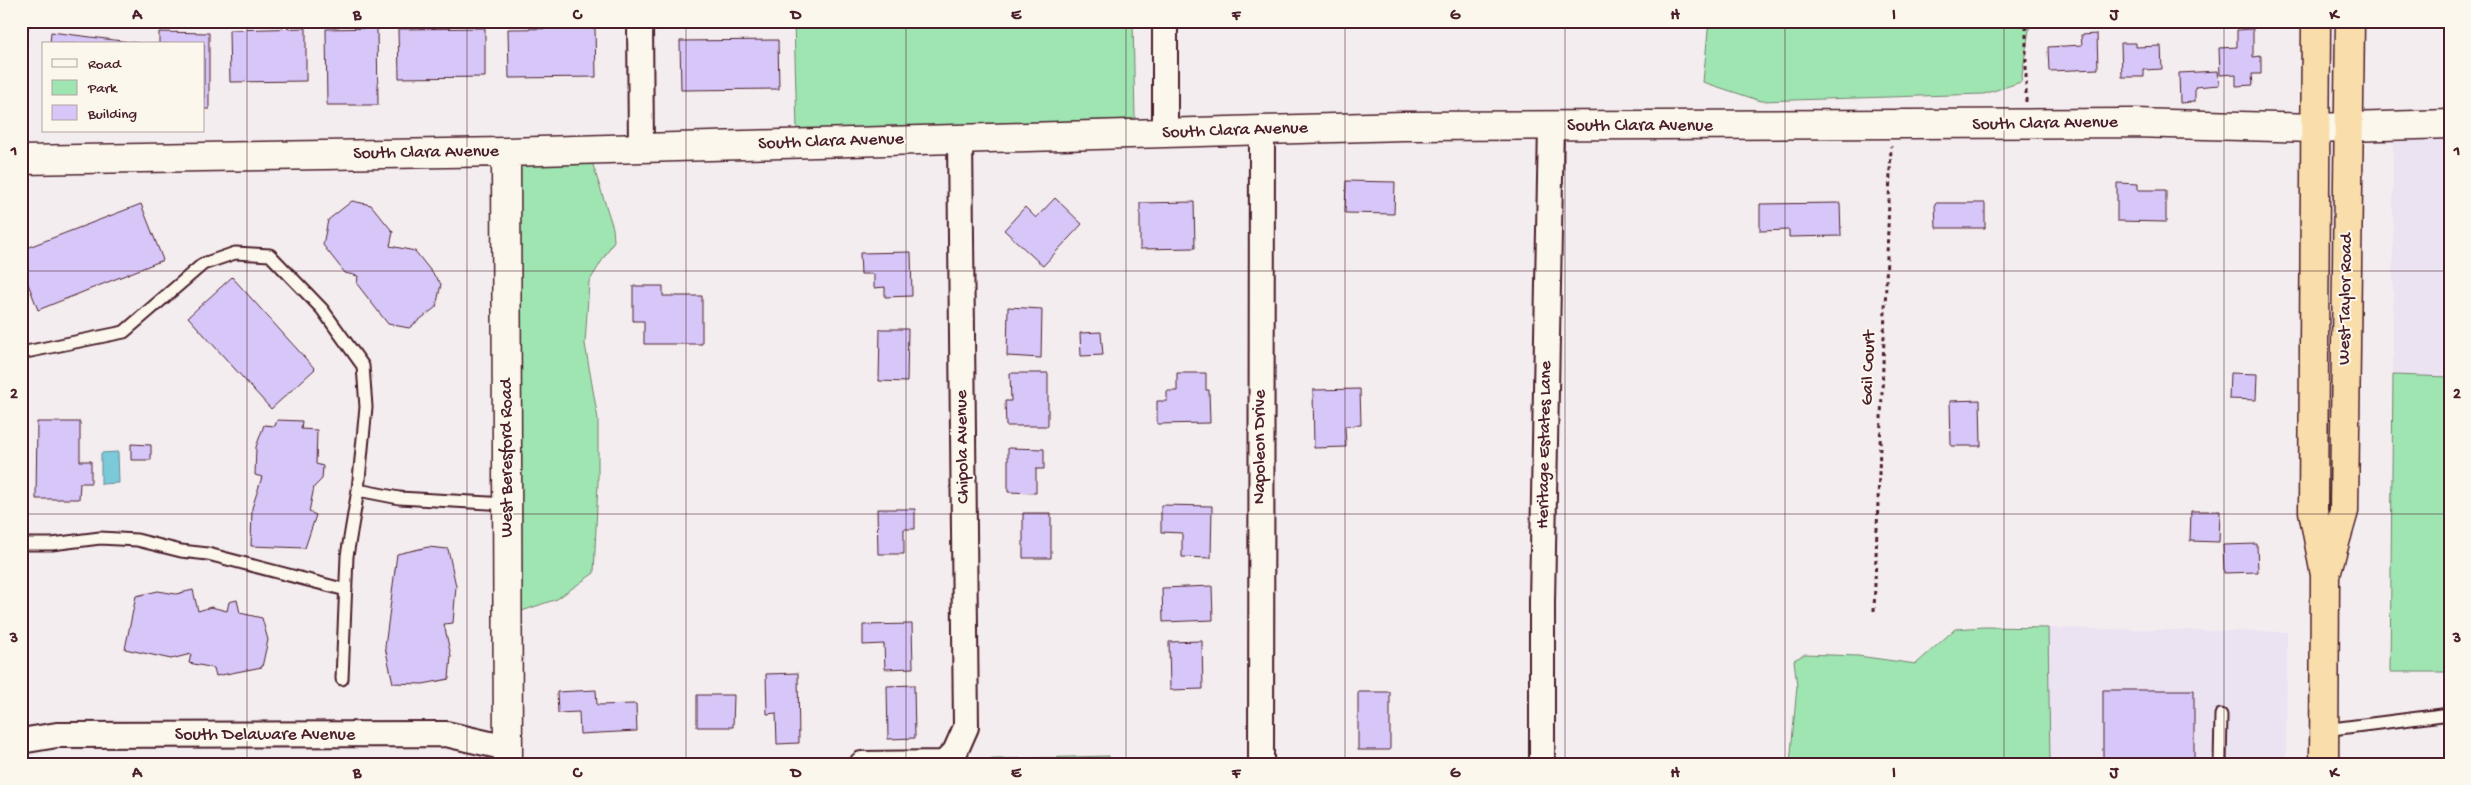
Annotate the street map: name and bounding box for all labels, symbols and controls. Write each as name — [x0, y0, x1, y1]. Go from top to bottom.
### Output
text: A — [131, 7, 143, 26]
text: B — [352, 7, 362, 26]
text: C — [572, 7, 583, 26]
text: D — [789, 7, 802, 26]
text: E — [1011, 7, 1022, 26]
text: F — [1231, 7, 1242, 26]
text: G — [1450, 7, 1461, 26]
text: H — [1670, 7, 1680, 26]
text: I — [1892, 7, 1896, 26]
text: J — [2109, 7, 2120, 26]
text: K — [2329, 7, 2341, 26]
legend — [42, 42, 205, 132]
text: Road — [88, 56, 122, 74]
text: Park — [87, 80, 118, 98]
text: Building — [87, 106, 137, 124]
street label: South Clara Avenue — [1972, 112, 2119, 136]
street label: South Clara Avenue — [1567, 116, 1714, 137]
street label: South Clara Avenue — [1162, 118, 1309, 144]
street label: South Clara Avenue — [758, 129, 905, 155]
street label: South Clara Avenue — [353, 141, 500, 165]
text: 1 — [10, 143, 17, 162]
text: 1 — [2453, 143, 2460, 162]
street label: West Taylor Road — [2334, 231, 2358, 365]
street label: Gail Court — [1857, 329, 1881, 406]
street label: Heritage Estates Lane — [1533, 360, 1557, 529]
street label: West Beresford Road — [497, 377, 518, 537]
text: 2 — [10, 386, 18, 405]
text: 2 — [2453, 386, 2461, 405]
street label: Chipola Avenue — [951, 389, 974, 504]
street label: Napoleon Drive — [1250, 389, 1271, 504]
text: 3 — [9, 630, 18, 649]
text: 3 — [2452, 630, 2461, 649]
street label: South Delaware Avenue — [175, 725, 356, 746]
text: A — [131, 765, 143, 784]
text: B — [352, 765, 362, 784]
text: C — [572, 765, 583, 784]
text: D — [789, 765, 802, 784]
text: E — [1011, 765, 1022, 784]
text: F — [1231, 765, 1242, 784]
text: G — [1450, 765, 1461, 784]
text: H — [1670, 765, 1680, 784]
text: I — [1892, 765, 1896, 784]
text: J — [2109, 765, 2120, 784]
text: K — [2329, 765, 2341, 784]

